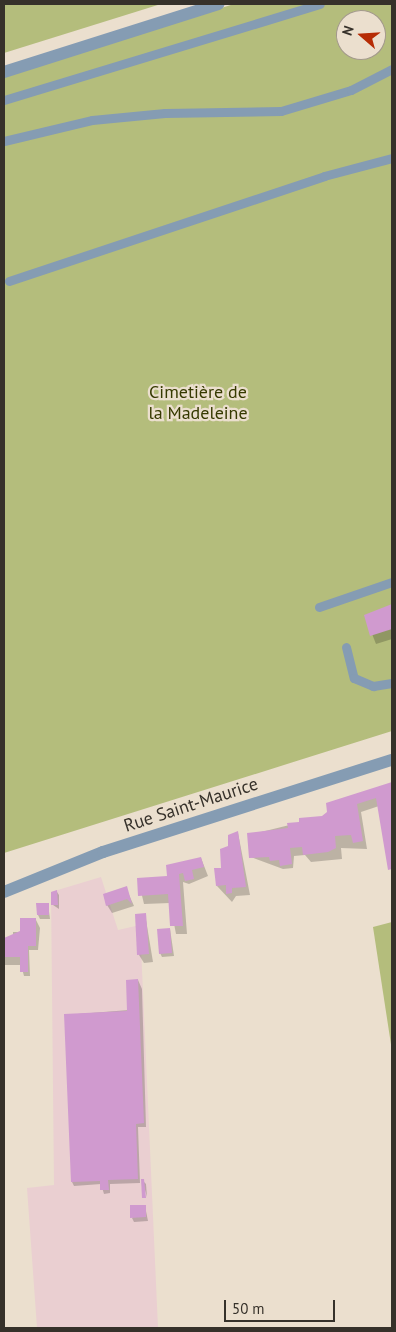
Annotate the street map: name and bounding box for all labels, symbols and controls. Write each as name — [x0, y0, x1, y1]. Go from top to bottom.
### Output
north arrow — [336, 10, 386, 60]
text: N — [338, 23, 358, 38]
park label: Cimetière de la Madeleine — [148, 382, 248, 424]
street label: Rue Saint-Maurice — [121, 773, 261, 837]
scale bar — [226, 1290, 337, 1322]
text: 50 m — [232, 1299, 265, 1318]

